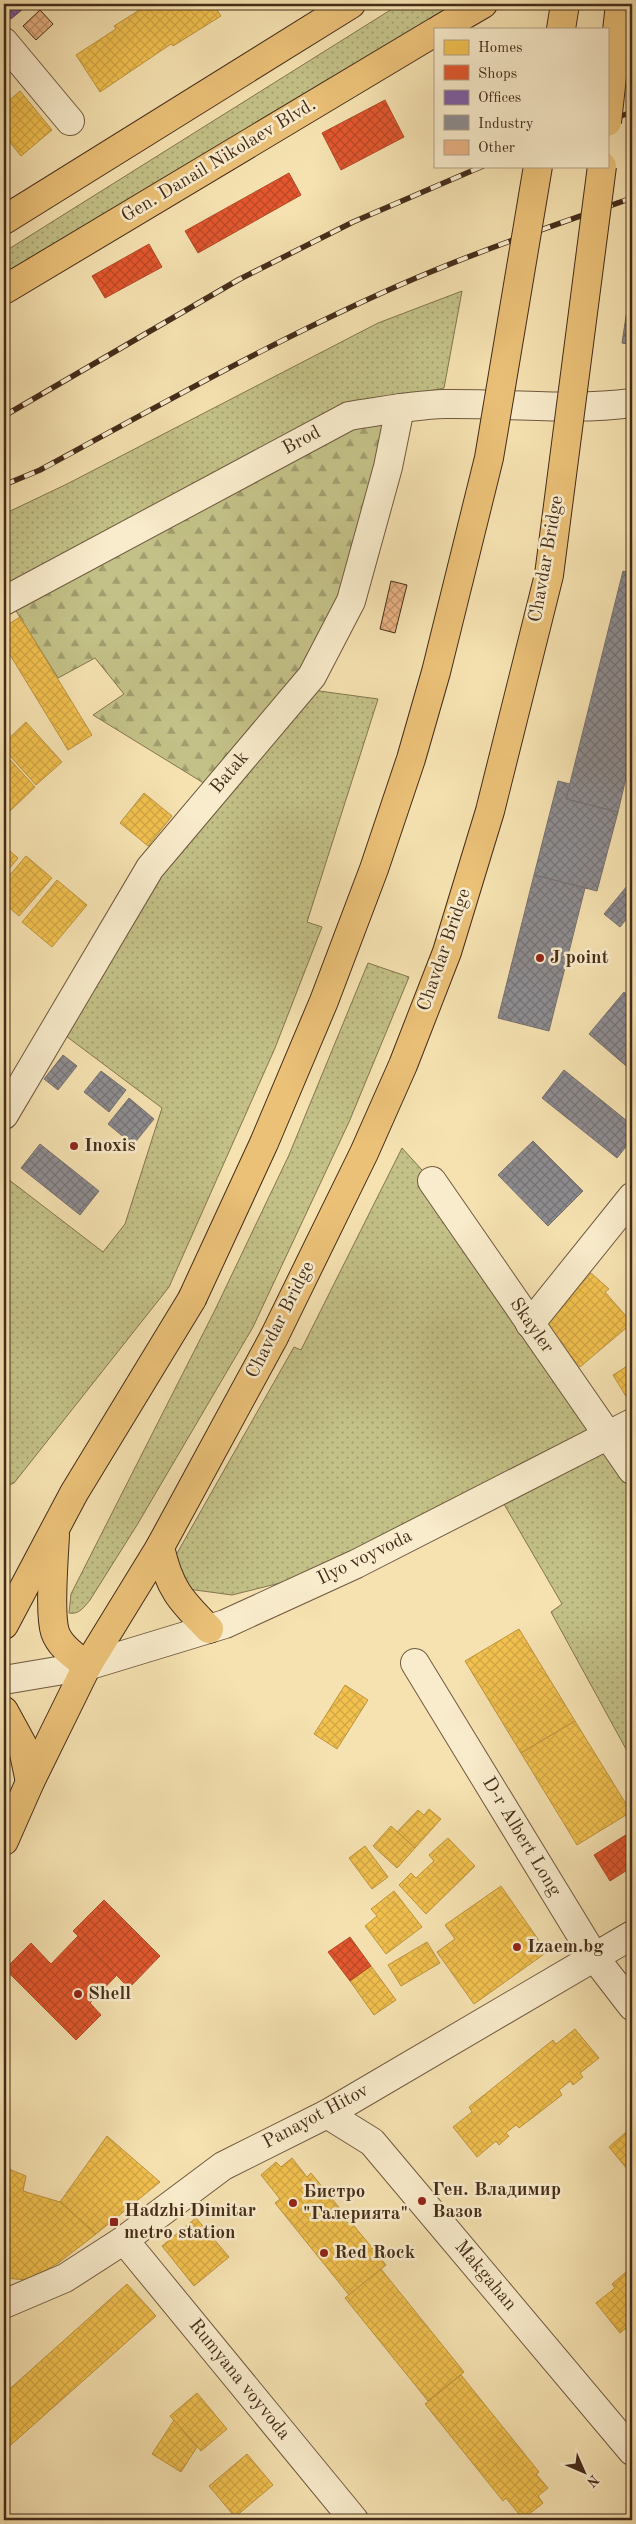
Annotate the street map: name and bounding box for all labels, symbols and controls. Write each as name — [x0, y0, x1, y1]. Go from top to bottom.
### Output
legend — [434, 28, 608, 168]
text: Homes — [478, 41, 523, 56]
text: Shops — [478, 67, 517, 82]
text: Offices — [478, 91, 521, 106]
street label: Gen. Danail Nikolaev Blvd. — [118, 95, 320, 227]
text: Industry — [478, 117, 534, 132]
text: Other — [478, 141, 515, 156]
street label: Brod — [280, 423, 324, 459]
street label: Chavdar Bridge — [526, 494, 568, 624]
street label: Batak — [207, 748, 253, 798]
street label: Chavdar Bridge — [415, 886, 475, 1014]
place label: J point — [550, 949, 609, 968]
marker: J point — [534, 952, 546, 964]
place label: Inoxis — [84, 1137, 136, 1156]
marker: Inoxis — [68, 1140, 80, 1152]
street label: Chavdar Bridge — [243, 1258, 319, 1382]
street label: Skayler — [505, 1295, 557, 1357]
street label: Ilyo voyvoda — [315, 1527, 416, 1589]
street label: D-r Albert Long — [478, 1774, 564, 1901]
place label: Izaem.bg — [527, 1938, 604, 1957]
marker: Izaem.bg — [511, 1941, 523, 1953]
place label: Shell — [88, 1985, 131, 2004]
marker: Shell — [72, 1988, 84, 2000]
street label: Panayot Hitov — [260, 2081, 372, 2153]
place label: Ген. Владимир Вазов — [432, 2181, 561, 2222]
place label: Бистро "Галерията" — [303, 2183, 408, 2224]
marker: Ген. Владимир Вазов — [416, 2195, 428, 2207]
marker: Бистро "Галерията" — [287, 2197, 299, 2209]
place label: Hadzhi Dimitar metro station — [124, 2202, 256, 2243]
marker: Hadzhi Dimitar metro station — [108, 2216, 120, 2228]
street label: Makgahan — [450, 2237, 520, 2315]
place label: Red Rock — [334, 2244, 416, 2263]
marker: Red Rock — [318, 2247, 330, 2259]
street label: Rumyana voyvoda — [185, 2316, 294, 2444]
north arrow — [558, 2446, 608, 2496]
text: N — [584, 2472, 601, 2489]

